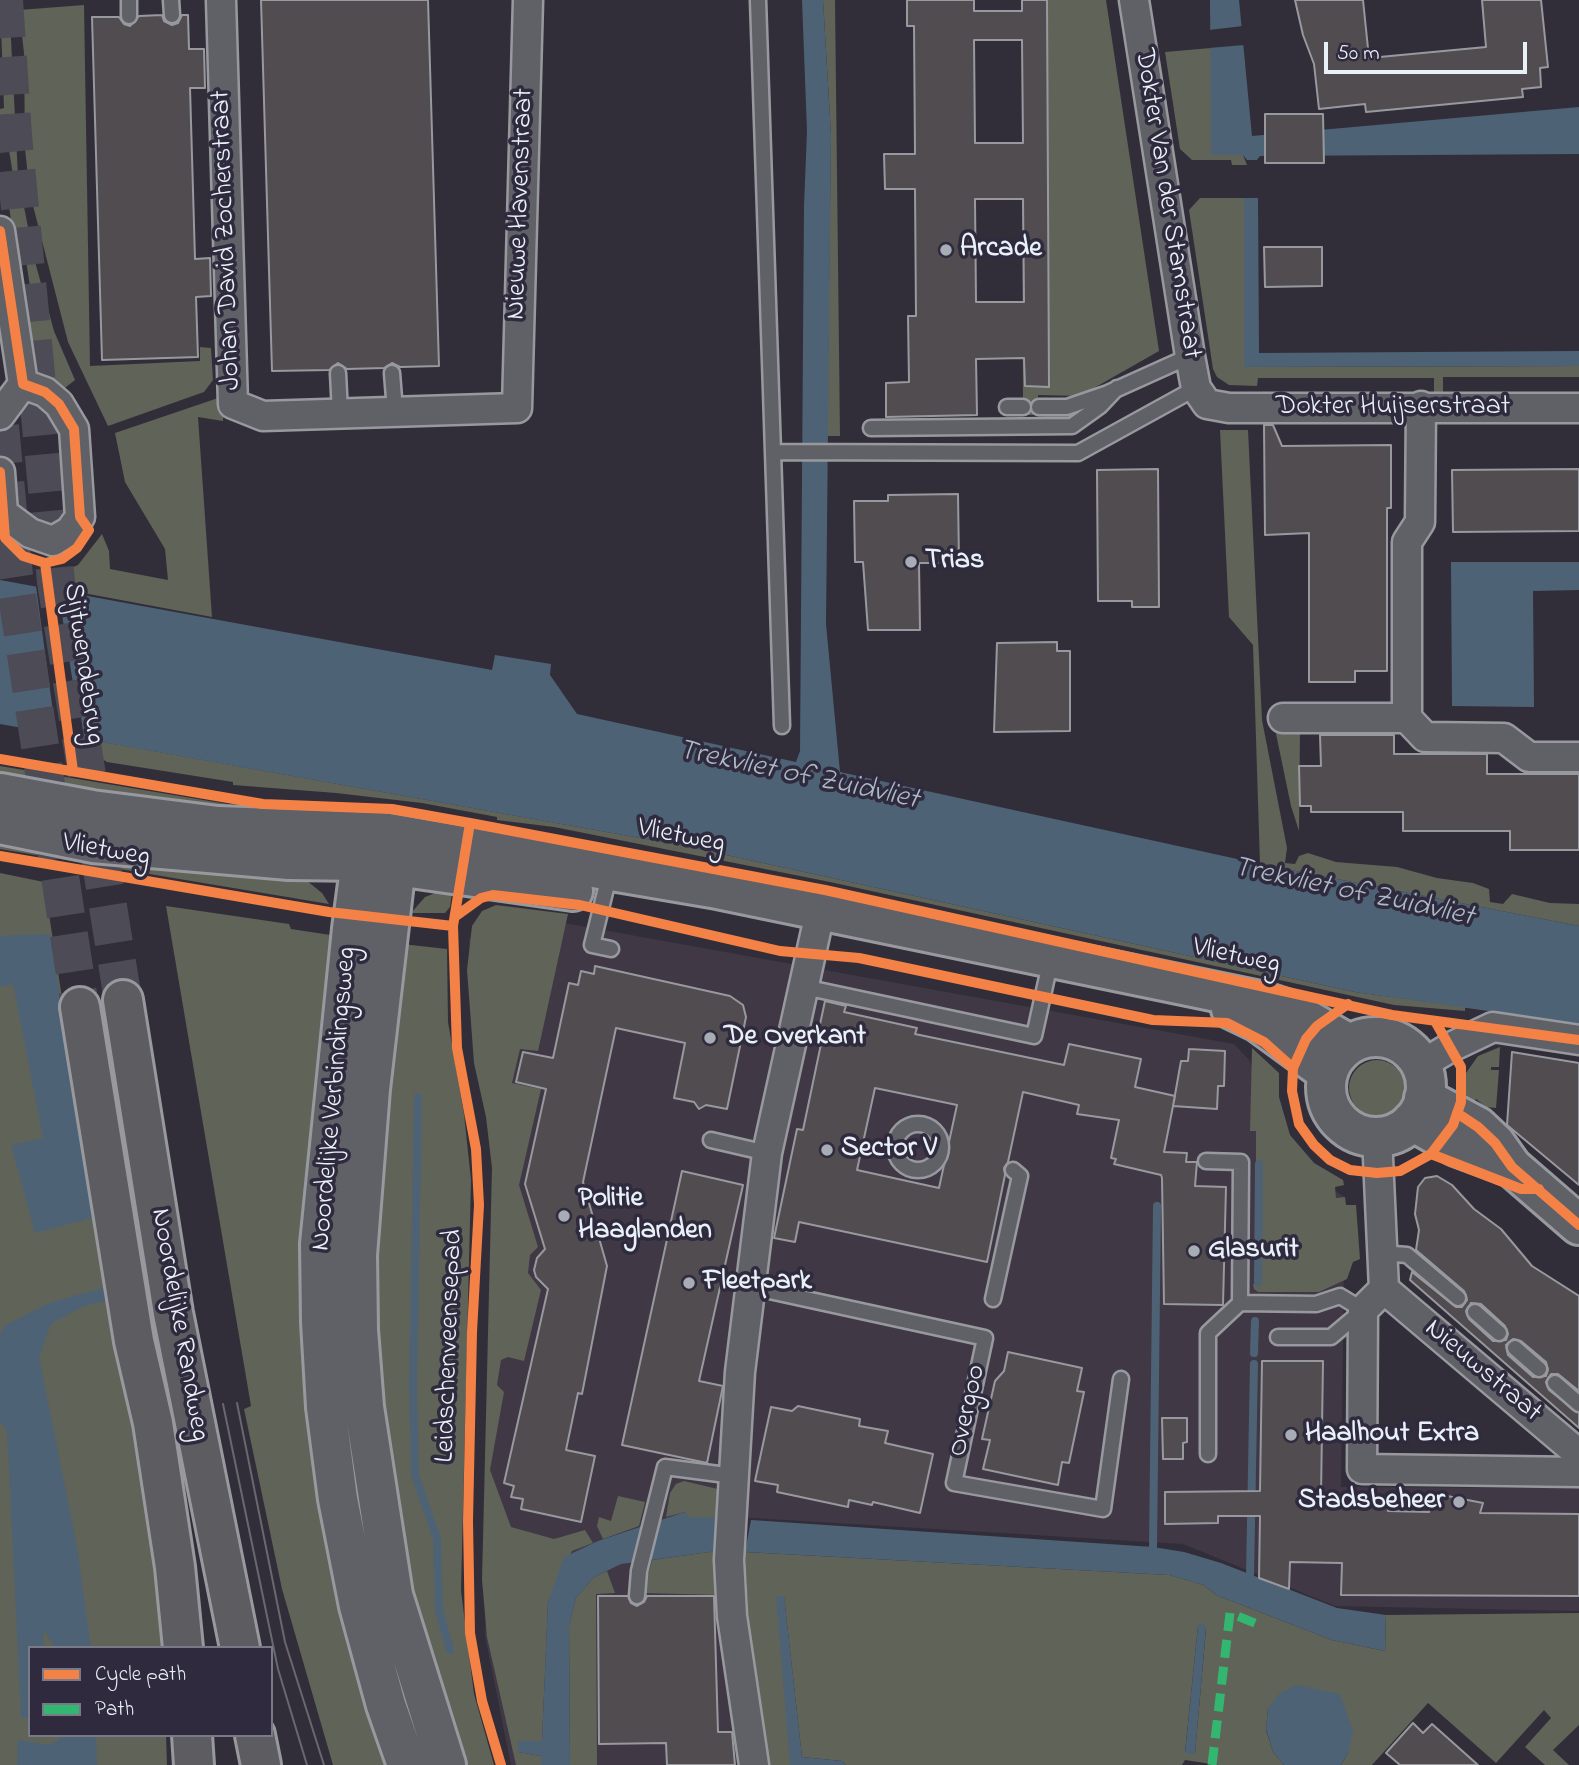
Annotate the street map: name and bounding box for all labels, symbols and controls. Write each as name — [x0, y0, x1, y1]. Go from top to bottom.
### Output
scale bar — [1327, 28, 1530, 72]
text: 50 m — [1337, 39, 1380, 69]
street label: Dokter Van der Stamstraat — [1125, 47, 1207, 361]
street label: Nieuwe Havenstraat — [501, 88, 543, 320]
street label: Johan David Zocherstraat — [206, 89, 250, 391]
place label: Arcade — [960, 233, 1042, 267]
marker: Arcade — [938, 242, 954, 258]
street label: Dokter Huijserstraat — [1276, 391, 1510, 425]
place label: Trias — [925, 545, 984, 579]
marker: Trias — [903, 554, 919, 570]
street label: Sijtwendebrug — [54, 581, 110, 747]
water label: Trekvliet of Zuidvliet — [674, 734, 922, 820]
street label: Vlietweg — [634, 813, 728, 863]
street label: Vlietweg — [60, 828, 152, 876]
water label: Trekvliet of Zuidvliet — [1229, 851, 1477, 937]
street label: Vlietweg — [1189, 932, 1283, 984]
street label: Noordelijke Verbindingsweg — [306, 946, 366, 1252]
place label: De Overkant — [724, 1021, 866, 1055]
marker: De Overkant — [702, 1030, 718, 1046]
place label: Sector V — [841, 1133, 937, 1167]
marker: Sector V — [819, 1142, 835, 1158]
place label: Politie Haaglanden — [578, 1183, 712, 1249]
street label: Noordelijke Randweg — [141, 1206, 215, 1444]
marker: Politie Haaglanden — [556, 1208, 572, 1224]
street label: Leidschenveensepad — [430, 1229, 472, 1463]
place label: Glasurit — [1208, 1234, 1299, 1268]
marker: Glasurit — [1186, 1243, 1202, 1259]
place label: Fleetpark — [703, 1266, 812, 1300]
marker: Fleetpark — [681, 1275, 697, 1291]
street label: Nieuwstraat — [1417, 1313, 1547, 1431]
street label: Overgoo — [943, 1362, 995, 1460]
place label: Haalhout Extra — [1305, 1418, 1479, 1452]
marker: Haalhout Extra — [1283, 1427, 1299, 1443]
place label: Stadsbeheer — [1298, 1485, 1445, 1519]
marker: Stadsbeheer — [1451, 1494, 1467, 1510]
legend — [28, 1646, 273, 1737]
text: Cycle path — [95, 1660, 186, 1690]
text: Path — [95, 1695, 134, 1725]

